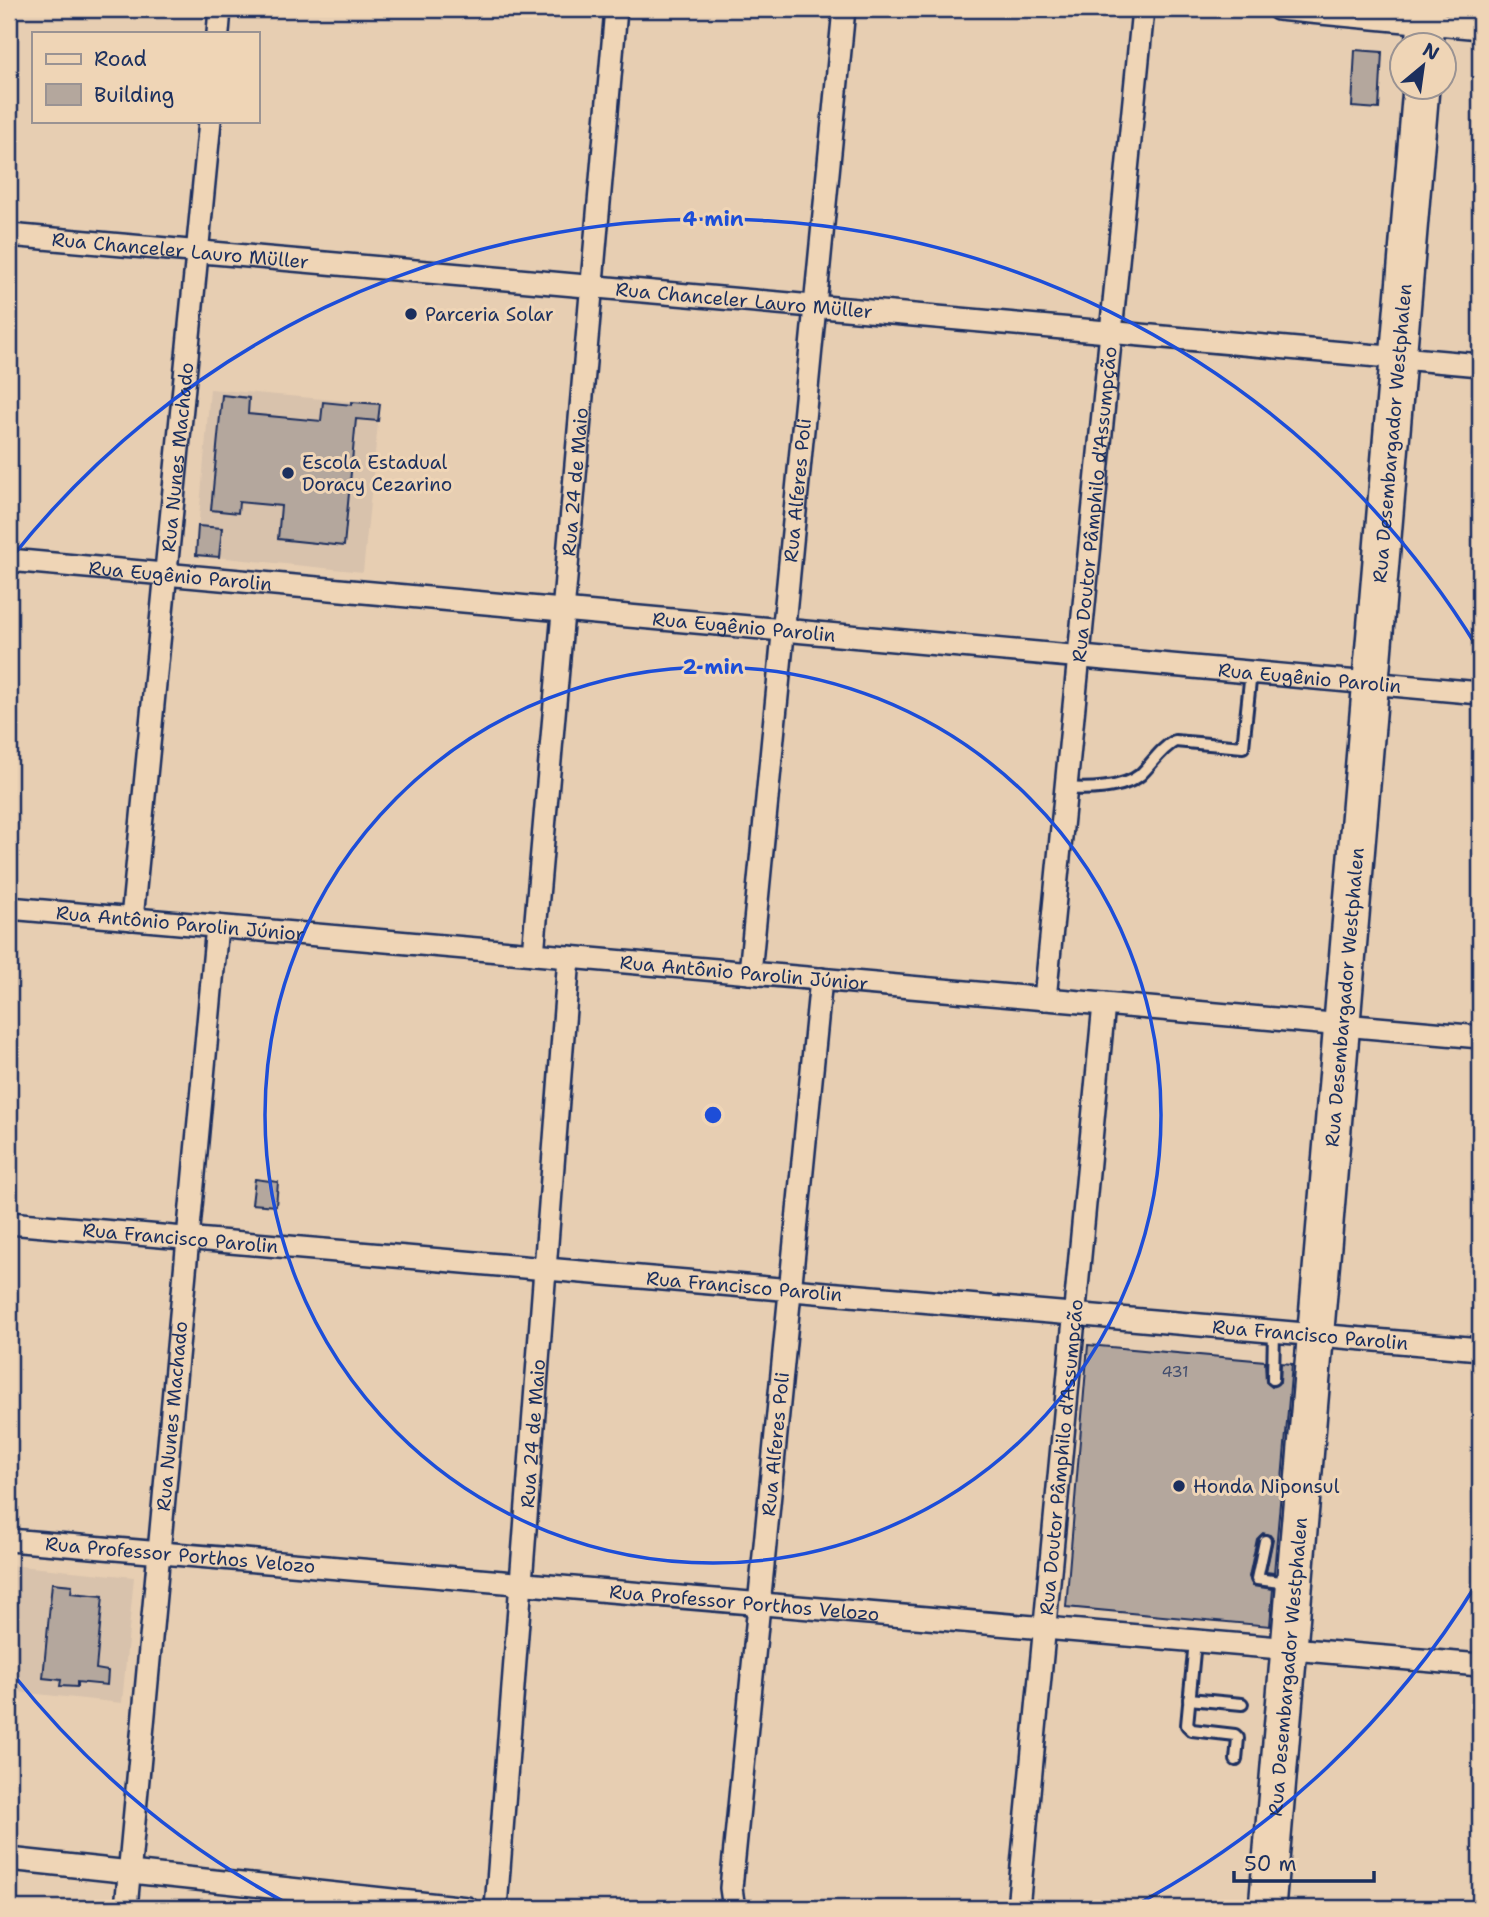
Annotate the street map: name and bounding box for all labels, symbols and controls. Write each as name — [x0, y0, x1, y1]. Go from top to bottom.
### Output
legend — [32, 32, 259, 122]
north arrow — [1388, 32, 1458, 102]
text: N — [1418, 37, 1444, 66]
text: Road — [94, 45, 147, 73]
text: Building — [94, 81, 174, 109]
text: 4 min — [682, 205, 744, 233]
street label: Rua Chanceler Lauro Müller — [51, 227, 310, 274]
street label: Rua Chanceler Lauro Müller — [614, 277, 874, 324]
street label: Rua Desembargador Westphalen — [1367, 283, 1417, 584]
place label: Parceria Solar — [425, 302, 554, 327]
marker: Parceria Solar — [403, 306, 419, 322]
street label: Rua Doutor Pâmphilo d'Assumpção — [1066, 345, 1123, 664]
street label: Rua Nunes Machado — [156, 361, 199, 553]
street label: Rua 24 de Maio — [556, 406, 594, 557]
street label: Rua Alferes Poli — [778, 417, 817, 564]
place label: Escola Estadual Doracy Cezarino — [302, 450, 452, 497]
marker: Escola Estadual Doracy Cezarino — [280, 465, 296, 481]
street label: Rua Eugênio Parolin — [88, 555, 273, 597]
street label: Rua Eugênio Parolin — [651, 606, 837, 648]
text: 2 min — [682, 653, 744, 681]
street label: Rua Eugênio Parolin — [1217, 657, 1402, 699]
street label: Rua Desembargador Westphalen — [1319, 847, 1370, 1148]
street label: Rua Antônio Parolin Júnior — [55, 900, 306, 947]
street label: Rua Antônio Parolin Júnior — [619, 950, 869, 996]
centre of rings — [701, 1103, 725, 1127]
street label: Rua Francisco Parolin — [81, 1217, 279, 1259]
street label: Rua Francisco Parolin — [645, 1266, 843, 1307]
street label: Rua Doutor Pâmphilo d'Assumpção — [1034, 1298, 1089, 1616]
street label: Rua Francisco Parolin — [1211, 1314, 1409, 1356]
street label: Rua Nunes Machado — [151, 1320, 193, 1512]
street label: Rua 24 de Maio — [515, 1358, 551, 1509]
house number: 431 — [1161, 1361, 1189, 1382]
street label: Rua Alferes Poli — [756, 1371, 795, 1517]
place label: Honda Niponsul — [1193, 1474, 1340, 1499]
marker: Honda Niponsul — [1171, 1478, 1187, 1494]
street label: Rua Desembargador Westphalen — [1263, 1516, 1313, 1818]
street label: Rua Professor Porthos Velozo — [44, 1531, 316, 1579]
street label: Rua Professor Porthos Velozo — [608, 1579, 880, 1627]
scale bar — [1234, 1840, 1374, 1884]
text: 50 m — [1244, 1850, 1297, 1878]

